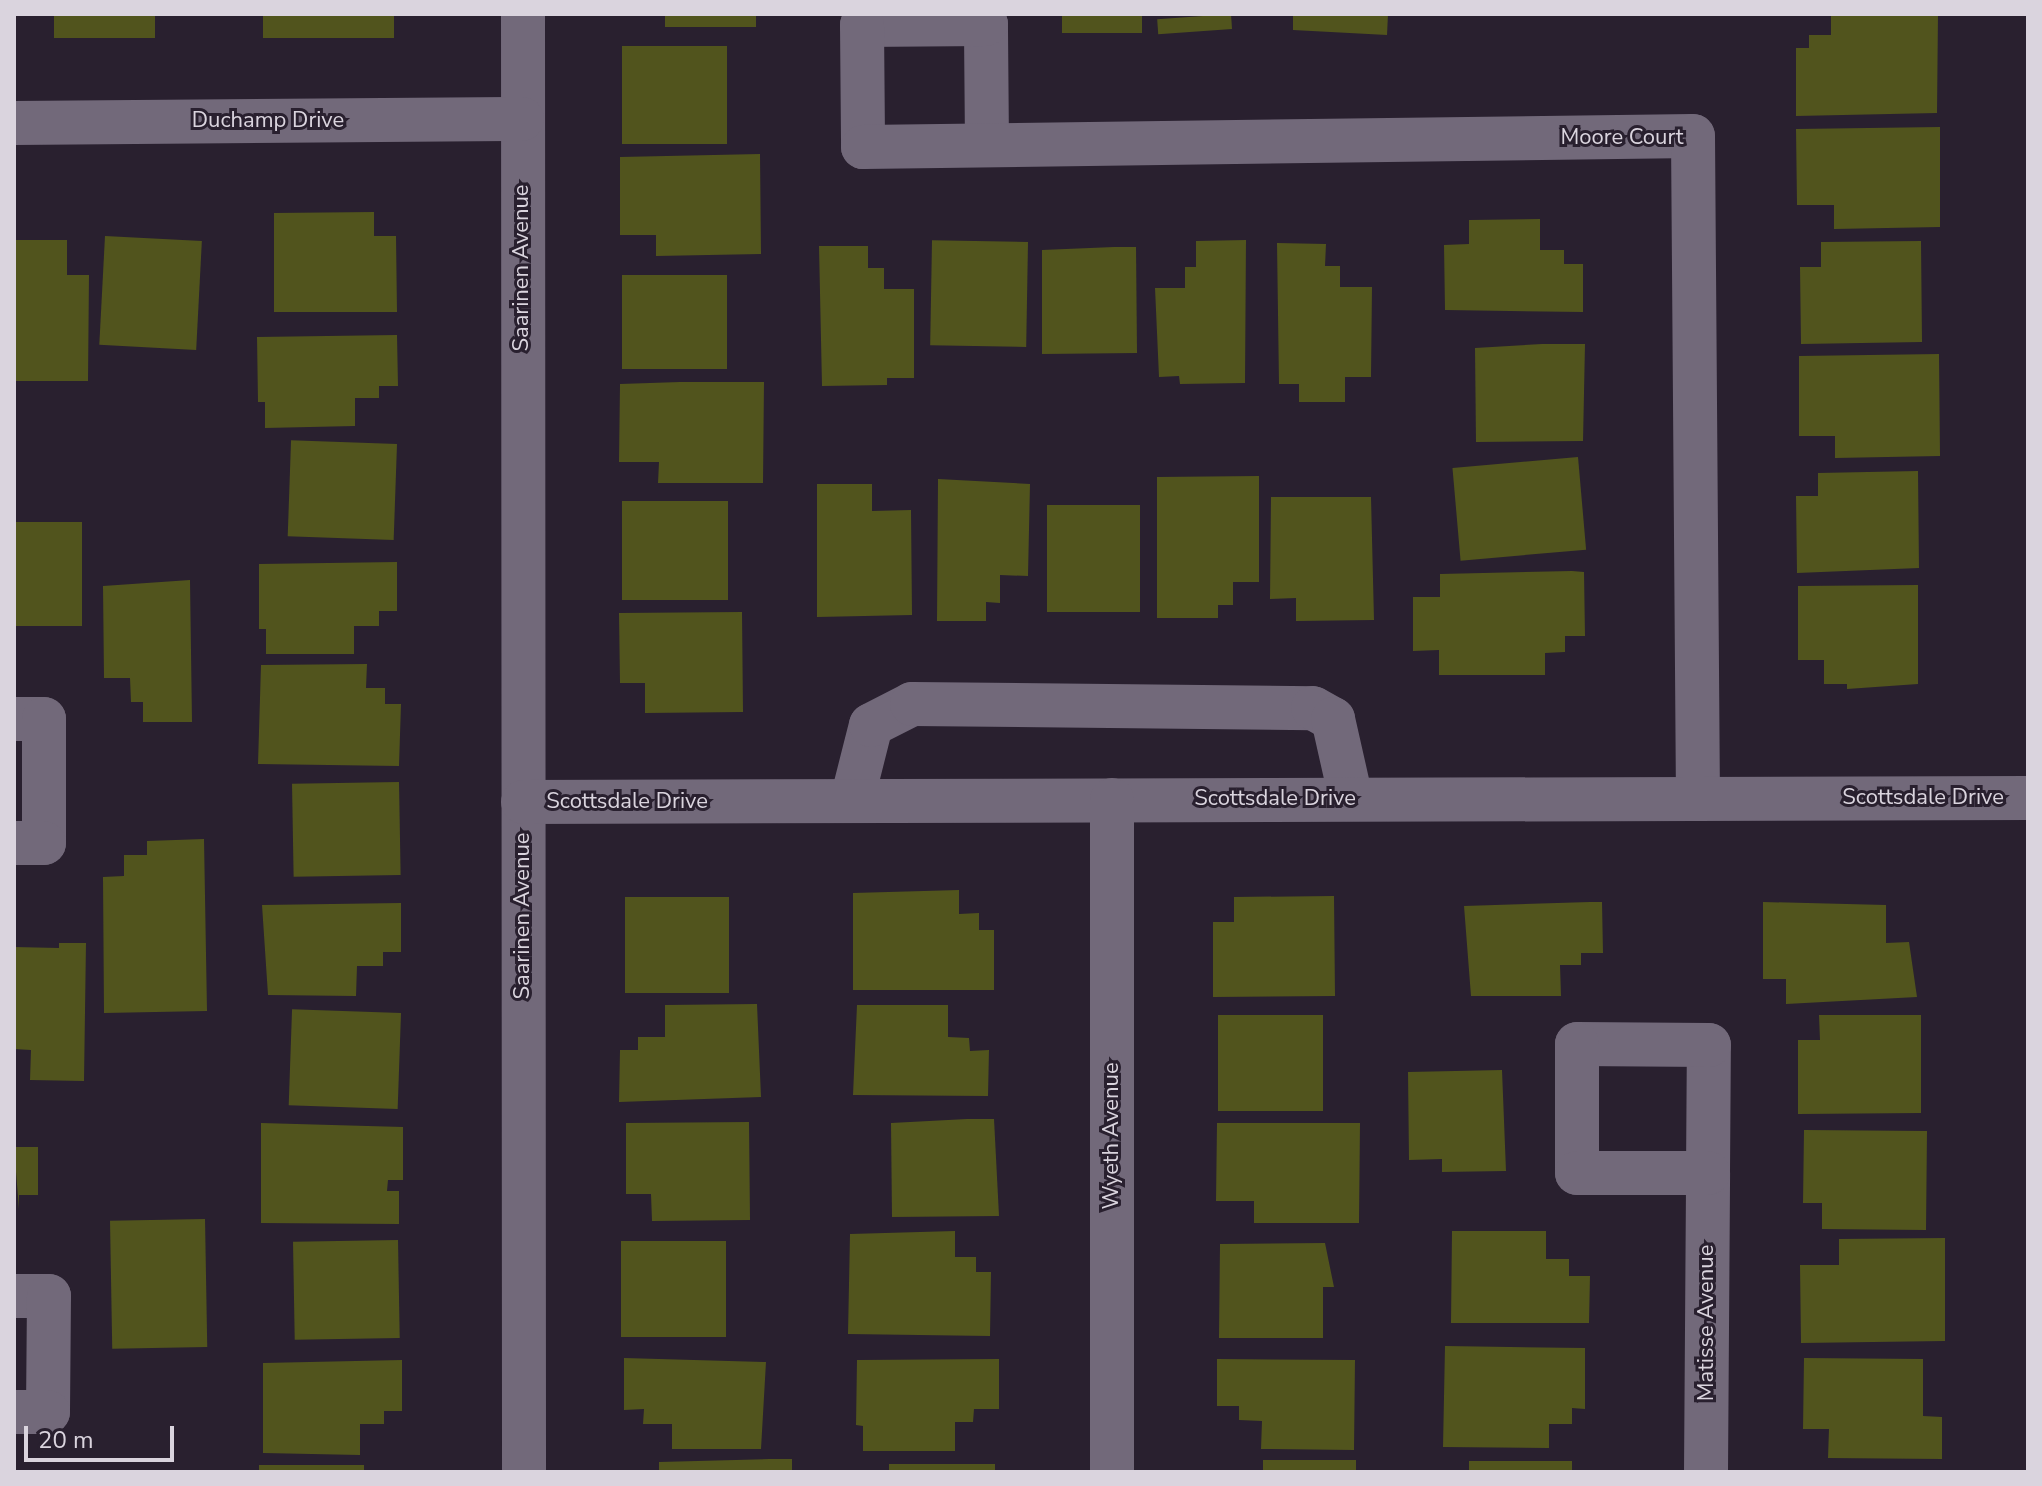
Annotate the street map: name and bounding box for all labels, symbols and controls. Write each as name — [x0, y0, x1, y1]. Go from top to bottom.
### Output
street label: Duchamp Drive — [192, 108, 344, 134]
street label: Moore Court — [1560, 125, 1684, 151]
street label: Saarinen Avenue — [509, 184, 535, 352]
street label: Scottsdale Drive — [1842, 785, 2004, 811]
street label: Scottsdale Drive — [1194, 786, 1356, 812]
street label: Scottsdale Drive — [546, 789, 708, 815]
street label: Saarinen Avenue — [510, 832, 536, 1000]
street label: Wyeth Avenue — [1099, 1062, 1125, 1210]
street label: Matisse Avenue — [1694, 1245, 1720, 1401]
scale bar — [28, 1410, 178, 1460]
text: 20 m — [38, 1424, 94, 1456]

